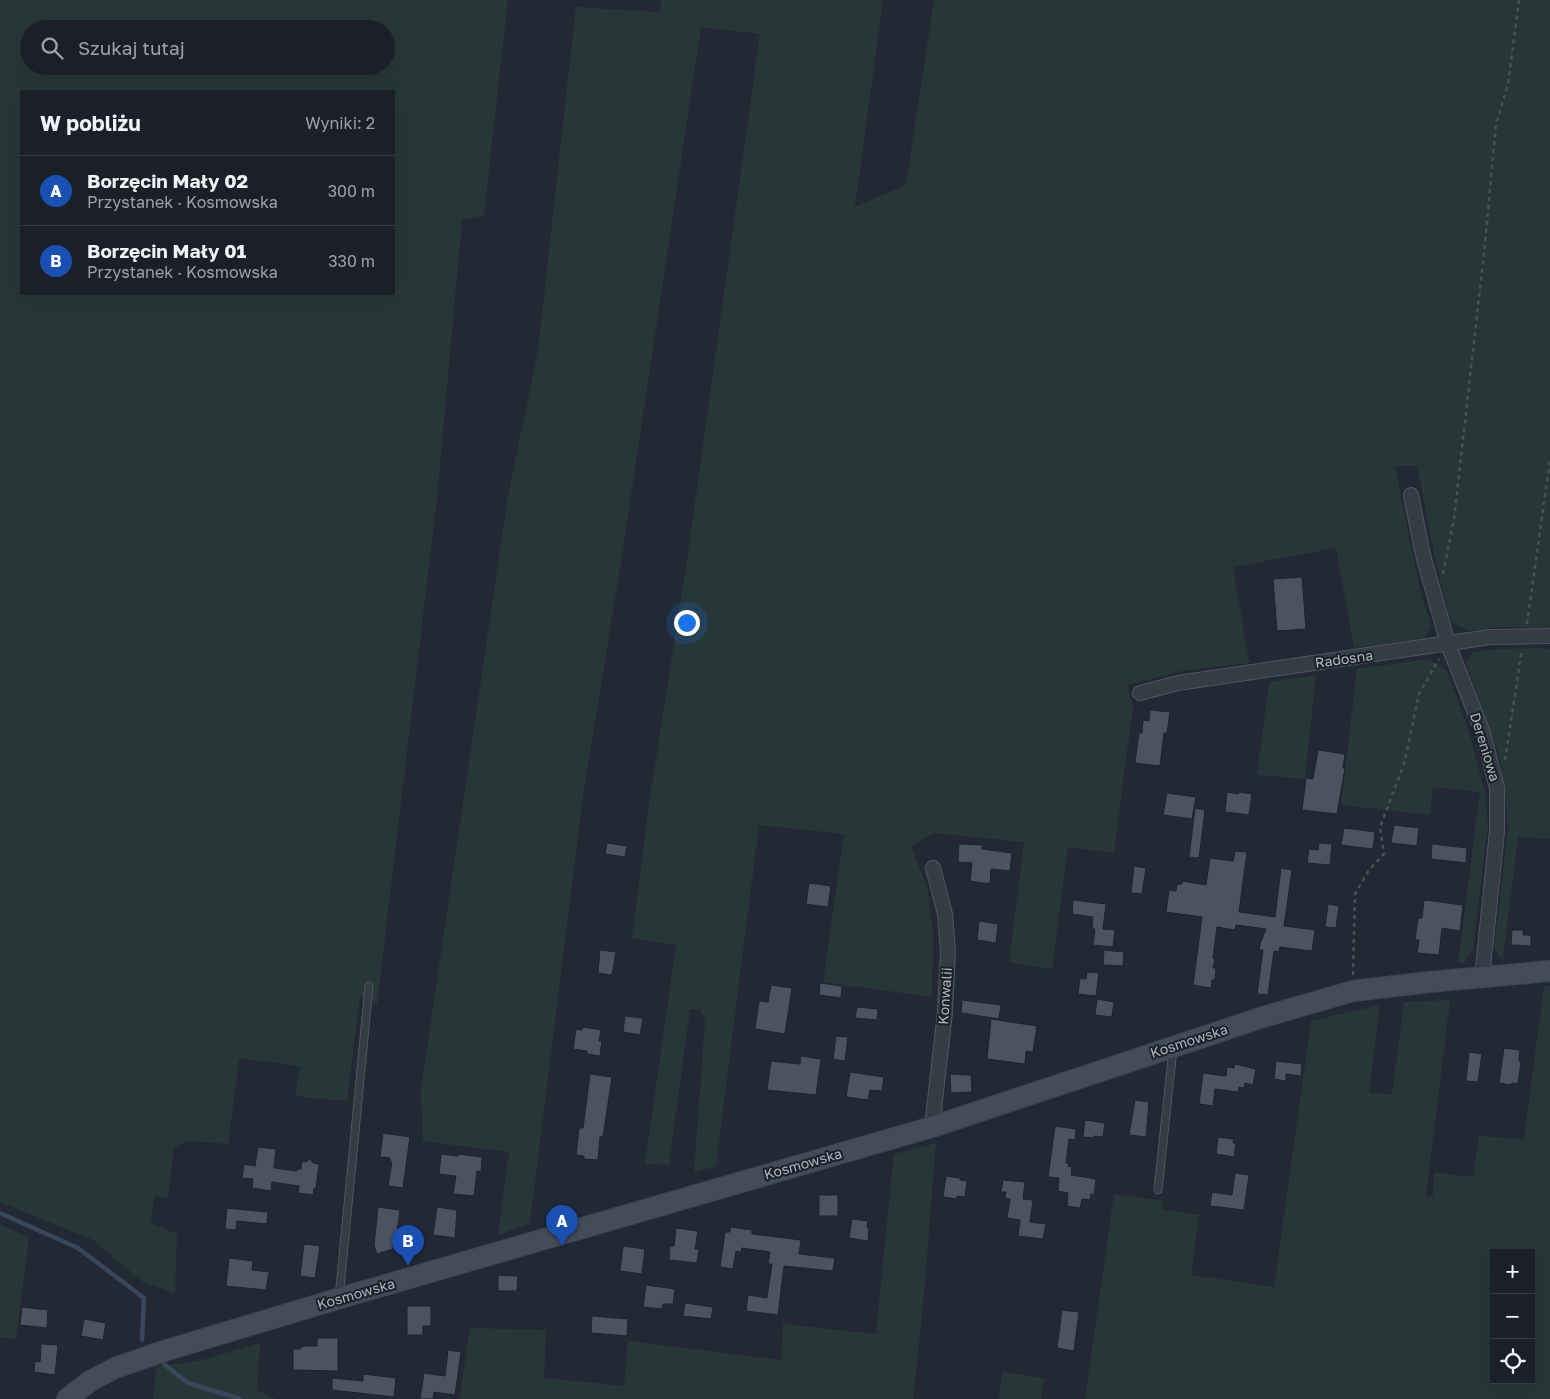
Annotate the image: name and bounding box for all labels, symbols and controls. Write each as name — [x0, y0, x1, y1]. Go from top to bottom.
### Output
search box — [20, 20, 395, 75]
icon: search — [38, 34, 66, 62]
text: Szukaj tutaj — [78, 36, 185, 59]
text: W pobliżu — [40, 110, 141, 136]
text: Wyniki: 2 — [305, 113, 375, 133]
text: Borzęcin Mały 02 — [87, 169, 248, 192]
text: A — [50, 181, 62, 201]
text: 300 m — [328, 181, 375, 201]
text: Przystanek · Kosmowska — [87, 192, 278, 212]
text: Borzęcin Mały 01 — [87, 239, 246, 262]
text: B — [50, 251, 62, 271]
text: 330 m — [328, 251, 375, 271]
text: Przystanek · Kosmowska — [87, 262, 278, 282]
your location — [674, 610, 700, 636]
street label: Radosna — [1314, 646, 1374, 671]
street label: Dereniowa — [1467, 710, 1504, 783]
street label: Konwalii — [934, 967, 955, 1025]
street label: Kosmowska — [1148, 1020, 1230, 1061]
street label: Kosmowska — [762, 1144, 844, 1183]
pin: A — [546, 1205, 578, 1246]
pin: B — [392, 1225, 424, 1266]
map controls — [1490, 1249, 1535, 1384]
button: + — [1490, 1249, 1535, 1294]
street label: Kosmowska — [315, 1274, 397, 1313]
button: − — [1490, 1294, 1535, 1339]
button: locate — [1490, 1339, 1535, 1384]

